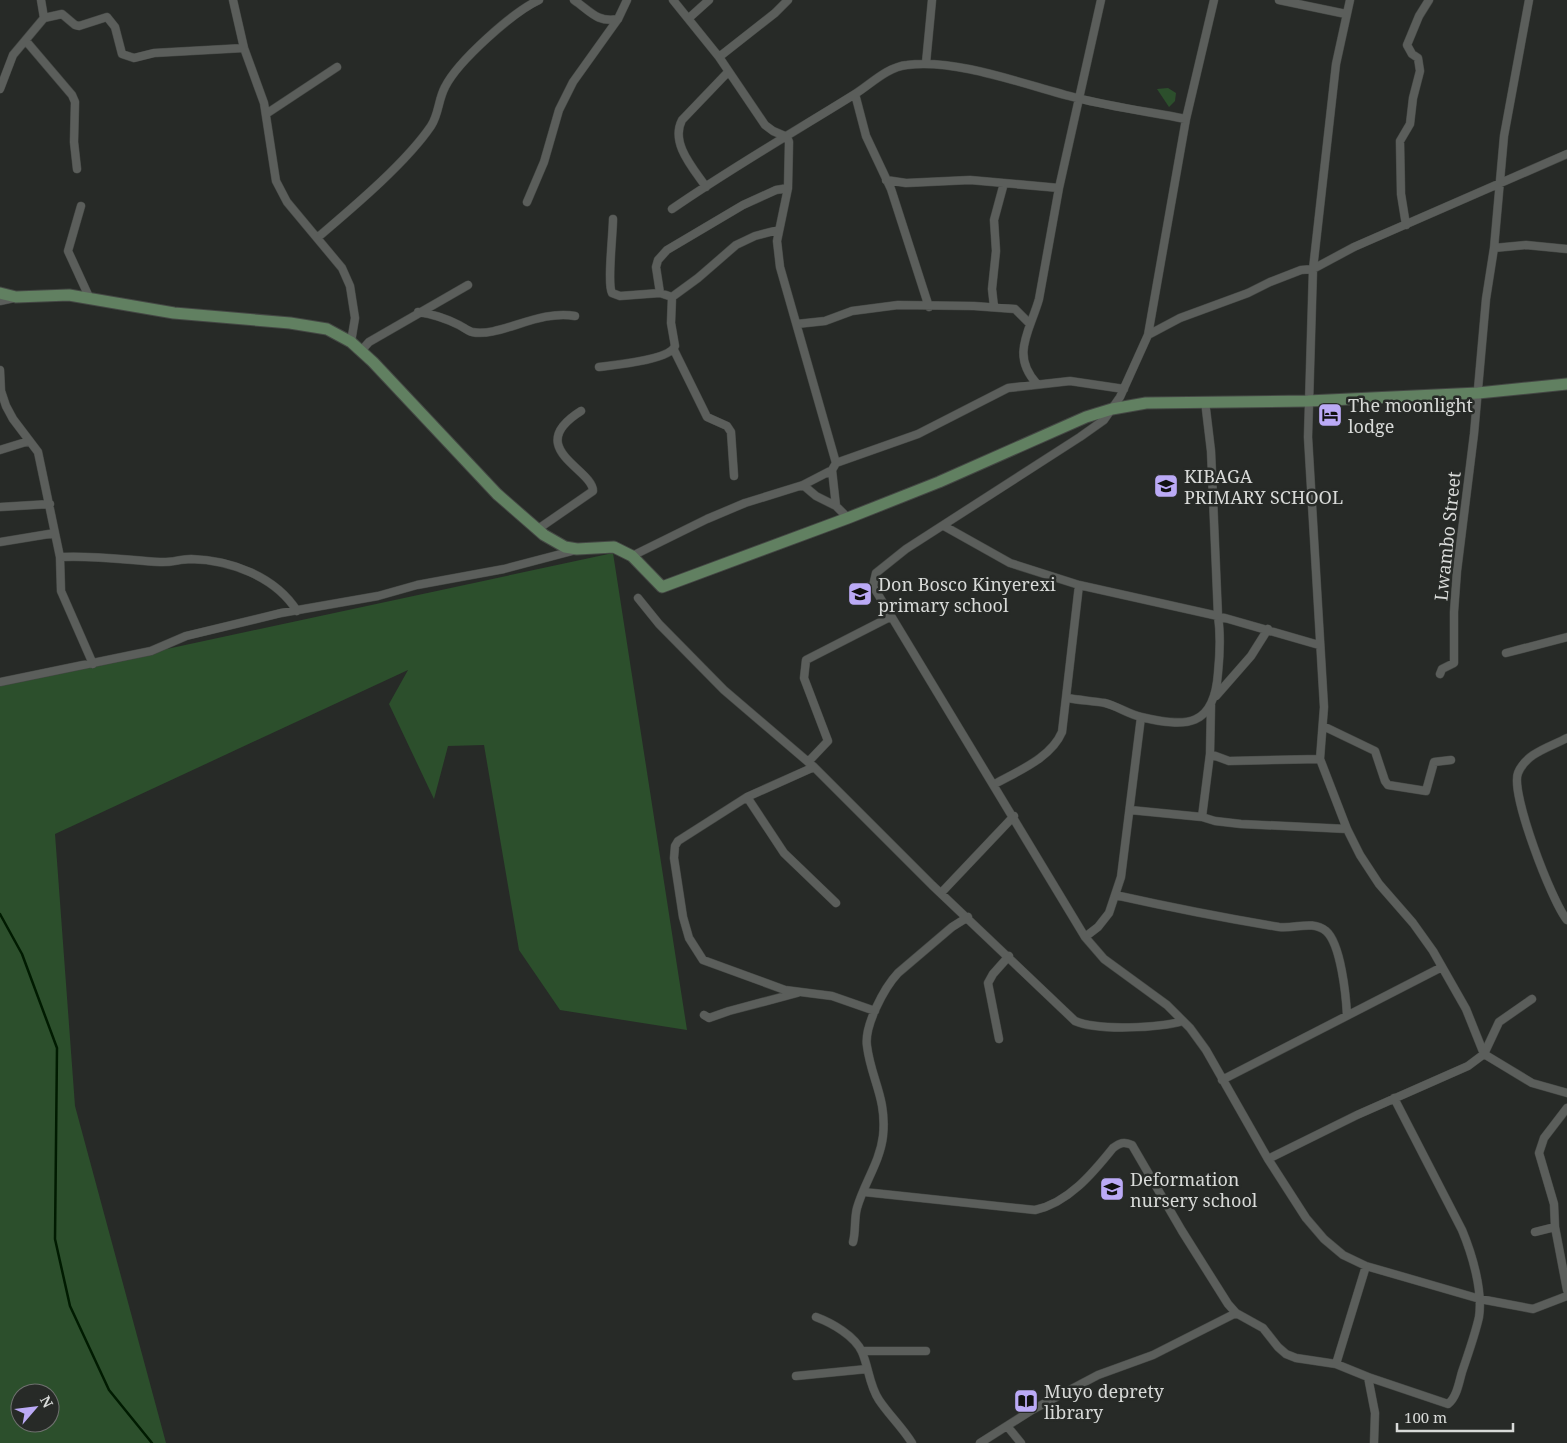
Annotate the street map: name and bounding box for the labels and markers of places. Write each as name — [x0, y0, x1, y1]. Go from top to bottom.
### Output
place label: The moonlight lodge — [1348, 393, 1473, 438]
hotel icon: The moonlight lodge — [1317, 402, 1343, 428]
place label: KIBAGA PRIMARY SCHOOL — [1184, 464, 1343, 509]
school or university icon: KIBAGA PRIMARY SCHOOL — [1153, 473, 1179, 499]
place label: Don Bosco Kinyerexi primary school — [878, 572, 1056, 617]
school or university icon: Don Bosco Kinyerexi primary school — [847, 581, 873, 607]
place label: Deformation nursery school — [1130, 1167, 1258, 1212]
school or university icon: Deformation nursery school — [1099, 1176, 1125, 1202]
place label: Muyo deprety library — [1044, 1379, 1165, 1424]
library icon: Muyo deprety library — [1013, 1388, 1039, 1414]

